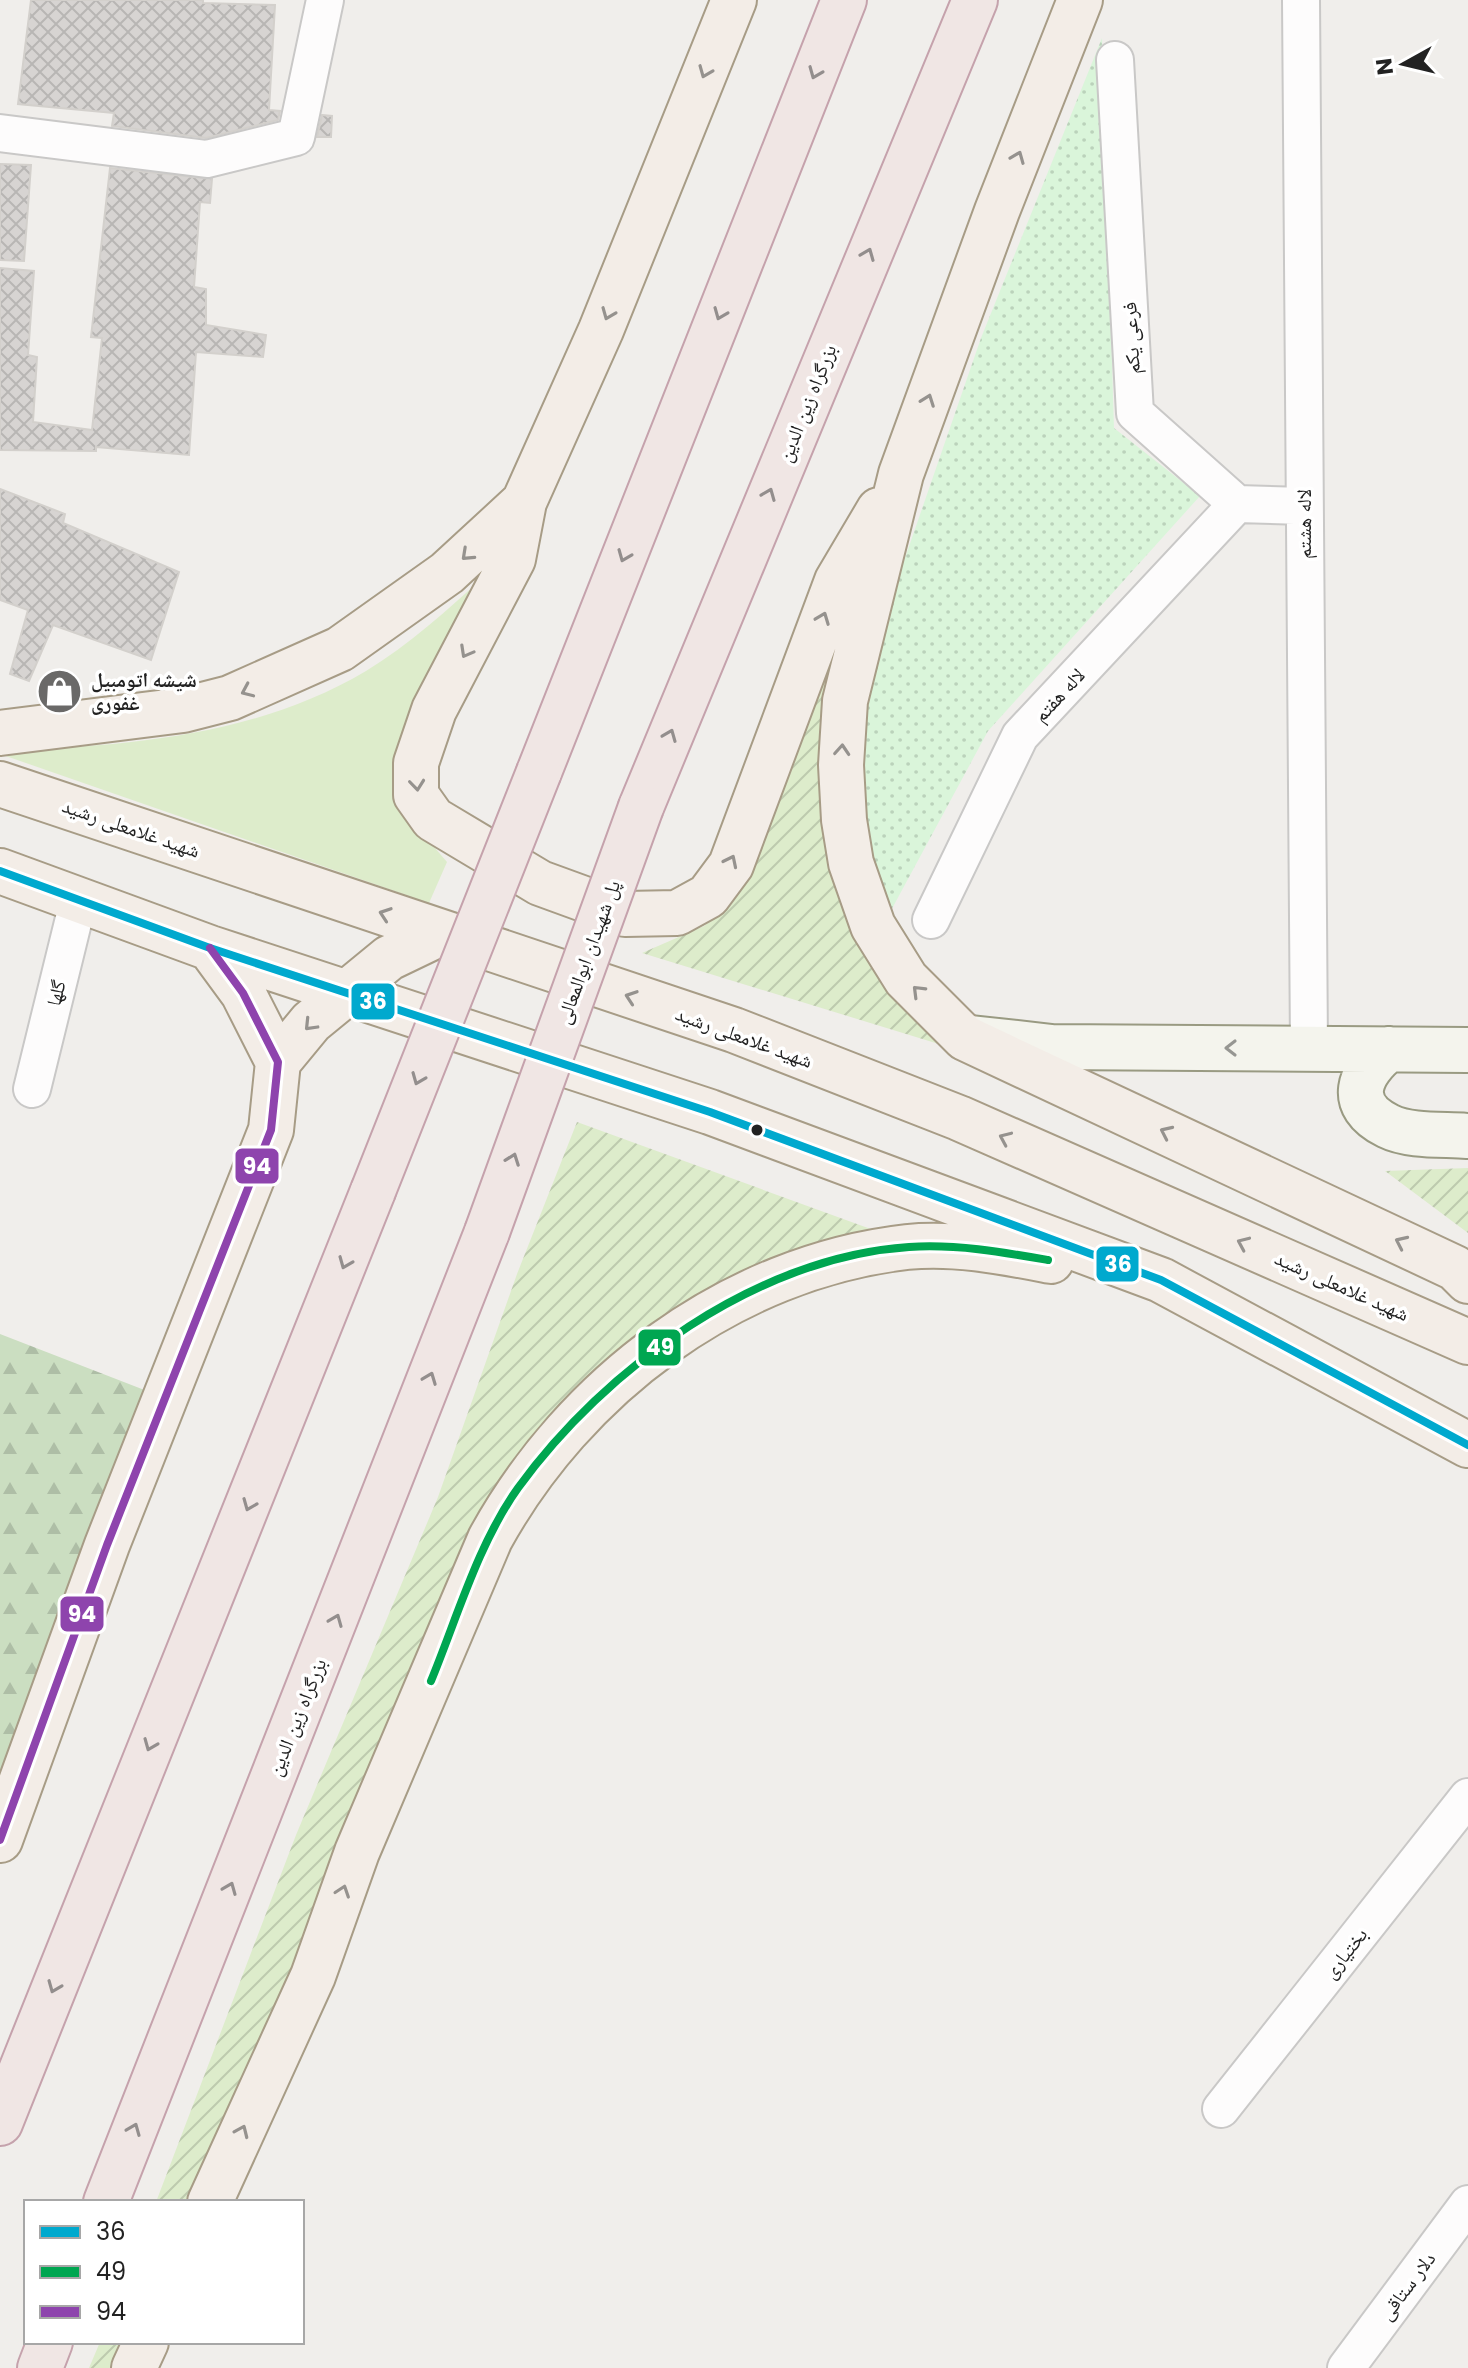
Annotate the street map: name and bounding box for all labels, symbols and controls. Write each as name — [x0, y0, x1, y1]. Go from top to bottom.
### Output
north arrow — [1364, 24, 1444, 104]
text: N — [1368, 56, 1401, 77]
one-way arrow — [698, 64, 714, 78]
one-way arrow — [808, 65, 825, 79]
one-way arrow — [1009, 151, 1025, 165]
one-way arrow — [859, 248, 875, 262]
street label: فرعی یکم — [1115, 301, 1147, 375]
one-way arrow — [601, 306, 618, 320]
one-way arrow — [713, 306, 730, 320]
street label: بزرگراه زین الدین — [771, 340, 843, 466]
one-way arrow — [918, 394, 935, 408]
one-way arrow — [760, 488, 776, 502]
street label: لاله هشتم — [1290, 489, 1318, 559]
one-way arrow — [462, 546, 476, 560]
one-way arrow — [617, 548, 634, 562]
one-way arrow — [814, 612, 830, 626]
one-way arrow — [460, 643, 476, 657]
street label: لاله هفتم — [1027, 662, 1091, 728]
place label: شیشه اتومبیل غفوری — [91, 666, 197, 717]
shop icon: شیشه اتومبیل غفوری — [36, 668, 84, 716]
one-way arrow — [241, 681, 255, 697]
one-way arrow — [661, 729, 677, 743]
one-way arrow — [833, 743, 850, 756]
one-way arrow — [408, 778, 425, 791]
street label: شهید غلامعلی رشید — [58, 791, 204, 865]
one-way arrow — [721, 854, 737, 869]
street label: پل شهیدان ابوالمعالی — [549, 876, 627, 1028]
one-way arrow — [378, 907, 392, 923]
street label: گلها — [39, 977, 73, 1009]
line badge: 36 — [350, 982, 396, 1021]
text: 36 — [359, 986, 387, 1017]
one-way arrow — [913, 986, 927, 1001]
one-way arrow — [625, 990, 639, 1006]
street label: شهید غلامعلی رشید — [672, 999, 816, 1075]
one-way arrow — [305, 1016, 319, 1030]
one-way arrow — [1224, 1039, 1237, 1056]
one-way arrow — [411, 1071, 427, 1085]
unlabelled marker — [749, 1122, 765, 1138]
one-way arrow — [1159, 1126, 1174, 1142]
one-way arrow — [999, 1132, 1013, 1148]
line badge: 94 — [234, 1147, 280, 1185]
text: 94 — [243, 1151, 271, 1182]
one-way arrow — [504, 1153, 520, 1167]
one-way arrow — [1395, 1236, 1410, 1252]
one-way arrow — [1237, 1237, 1251, 1253]
street label: شهید غلامعلی رشید — [1271, 1244, 1413, 1328]
line badge: 36 — [1095, 1245, 1140, 1283]
text: 36 — [1104, 1249, 1132, 1280]
one-way arrow — [338, 1255, 355, 1269]
line badge: 49 — [637, 1328, 682, 1367]
text: 49 — [646, 1332, 674, 1363]
one-way arrow — [420, 1372, 437, 1386]
one-way arrow — [242, 1497, 258, 1511]
line badge: 94 — [59, 1595, 105, 1633]
text: 94 — [68, 1599, 96, 1630]
one-way arrow — [326, 1614, 343, 1628]
street label: بزرگراه زین الدین — [261, 1654, 333, 1780]
one-way arrow — [143, 1737, 159, 1751]
one-way arrow — [220, 1882, 237, 1896]
one-way arrow — [333, 1885, 350, 1899]
street label: بختیاری — [1316, 1921, 1374, 1985]
one-way arrow — [47, 1979, 64, 1993]
one-way arrow — [125, 2123, 141, 2137]
one-way arrow — [232, 2124, 248, 2139]
legend — [24, 2200, 304, 2344]
text: 36 — [96, 2215, 125, 2248]
street label: دلار ستاقی — [1372, 2246, 1442, 2326]
text: 49 — [96, 2255, 126, 2288]
text: 94 — [96, 2295, 126, 2328]

